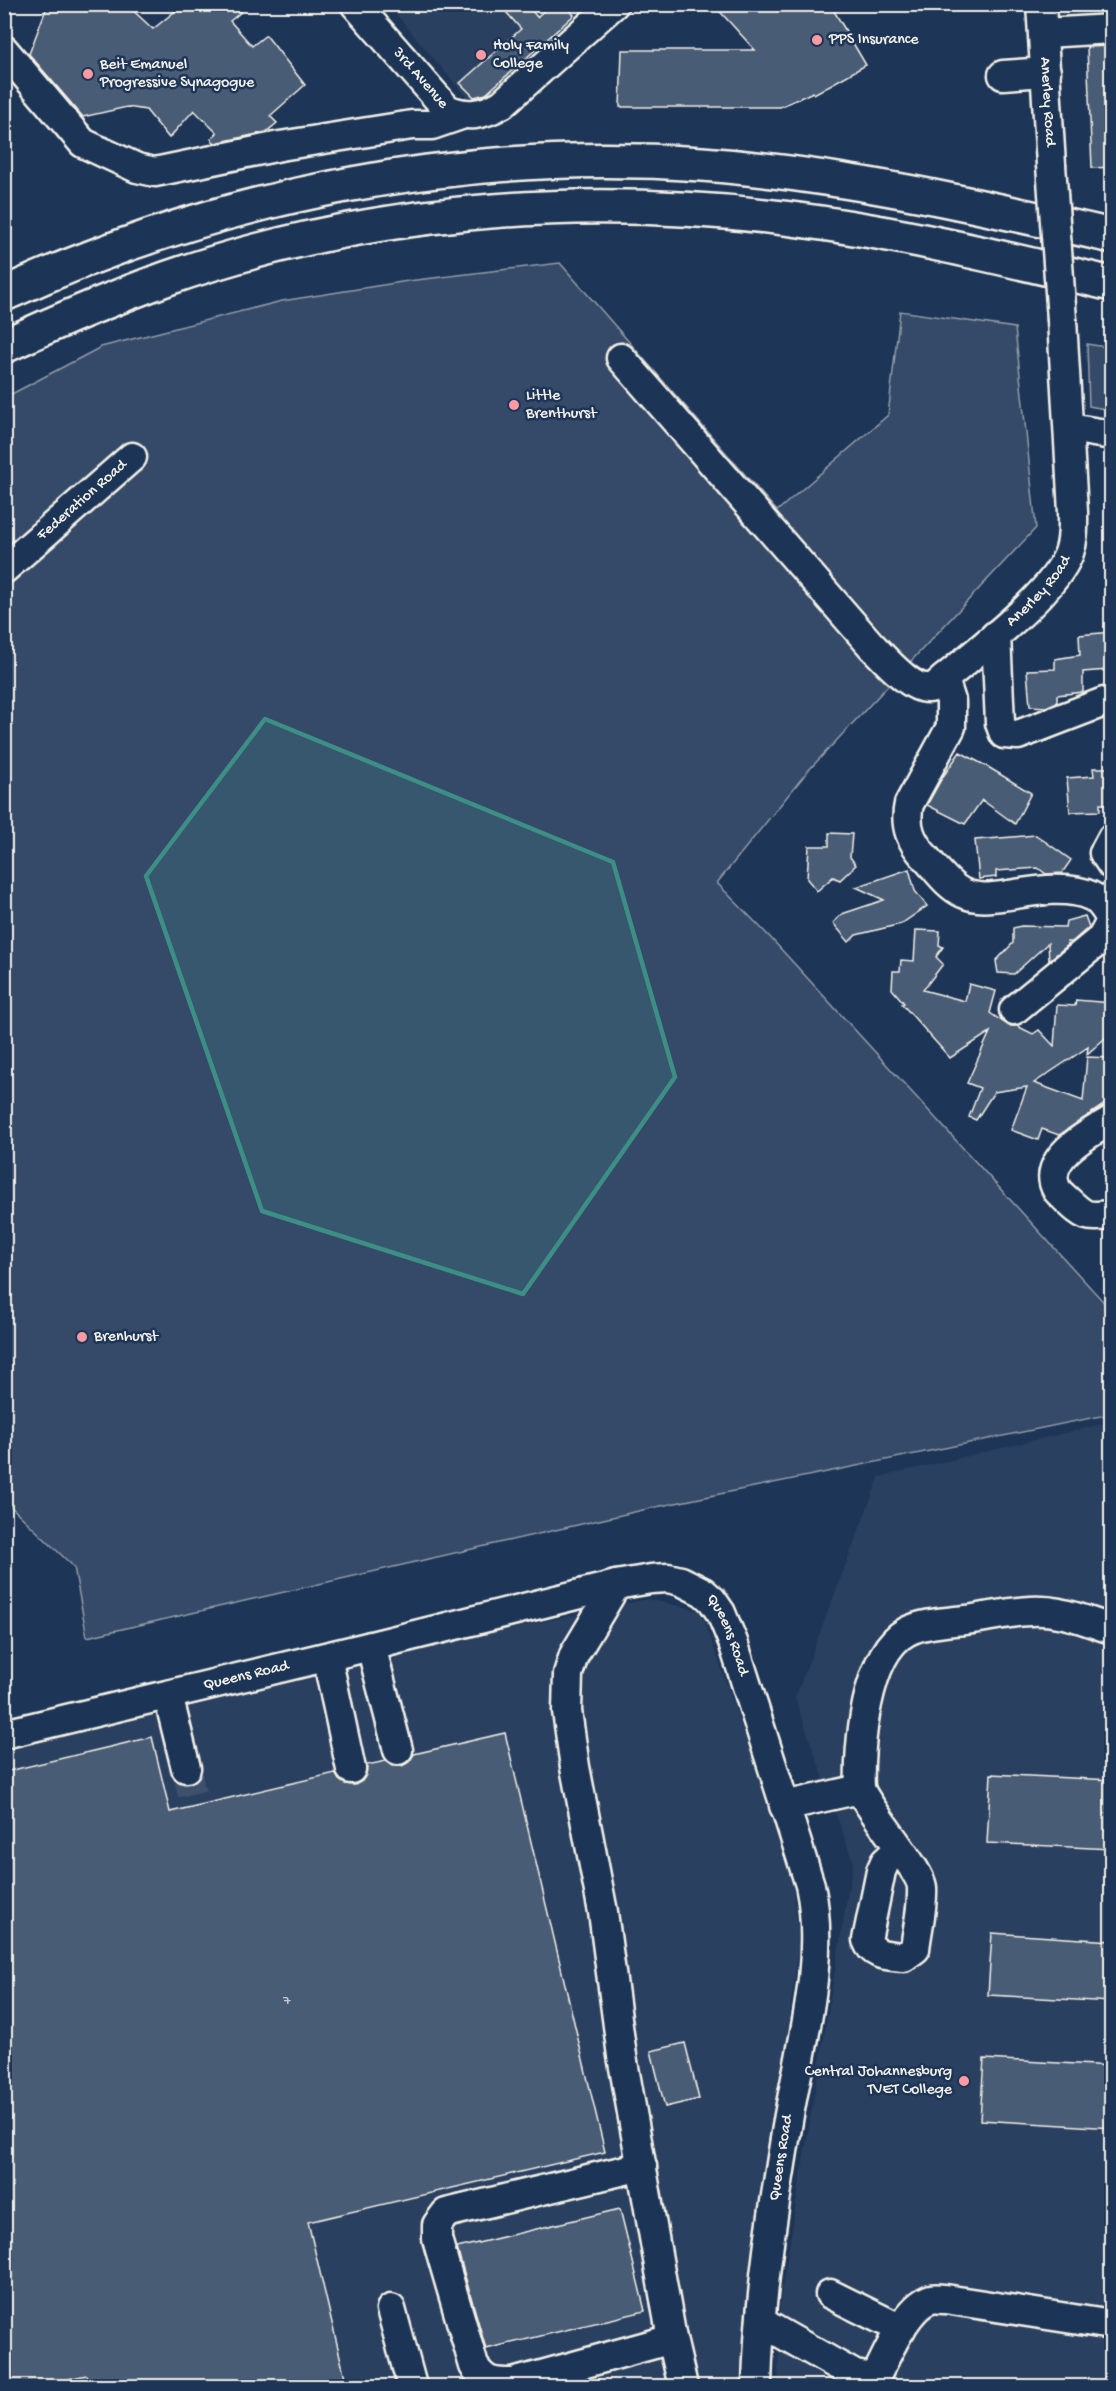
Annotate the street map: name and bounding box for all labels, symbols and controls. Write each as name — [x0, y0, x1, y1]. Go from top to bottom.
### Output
place label: PPS Insurance — [828, 31, 919, 50]
marker: PPS Insurance — [810, 33, 824, 47]
place label: Holy Family College — [493, 37, 569, 74]
street label: 3rd Avenue — [388, 43, 453, 114]
marker: Holy Family College — [474, 48, 488, 62]
place label: Beit Emanuel Progressive Synagogue — [99, 56, 255, 93]
street label: Anerley Road — [1035, 57, 1059, 149]
marker: Beit Emanuel Progressive Synagogue — [81, 67, 95, 81]
place label: Little Brenthurst — [525, 387, 598, 424]
marker: Little Brenthurst — [507, 398, 521, 412]
street label: Federation Road — [33, 455, 132, 546]
street label: Anerley Road — [1003, 551, 1077, 631]
place label: Brenhurst — [93, 1328, 159, 1347]
marker: Brenhurst — [75, 1330, 89, 1344]
street label: Queens Road — [701, 1591, 753, 1680]
street label: Queens Road — [202, 1656, 292, 1695]
house number: 7 — [282, 1993, 291, 2010]
place label: Central Johannesburg TVET College — [805, 2063, 953, 2100]
marker: Central Johannesburg TVET College — [957, 2074, 971, 2088]
street label: Queens Road — [766, 2112, 798, 2202]

